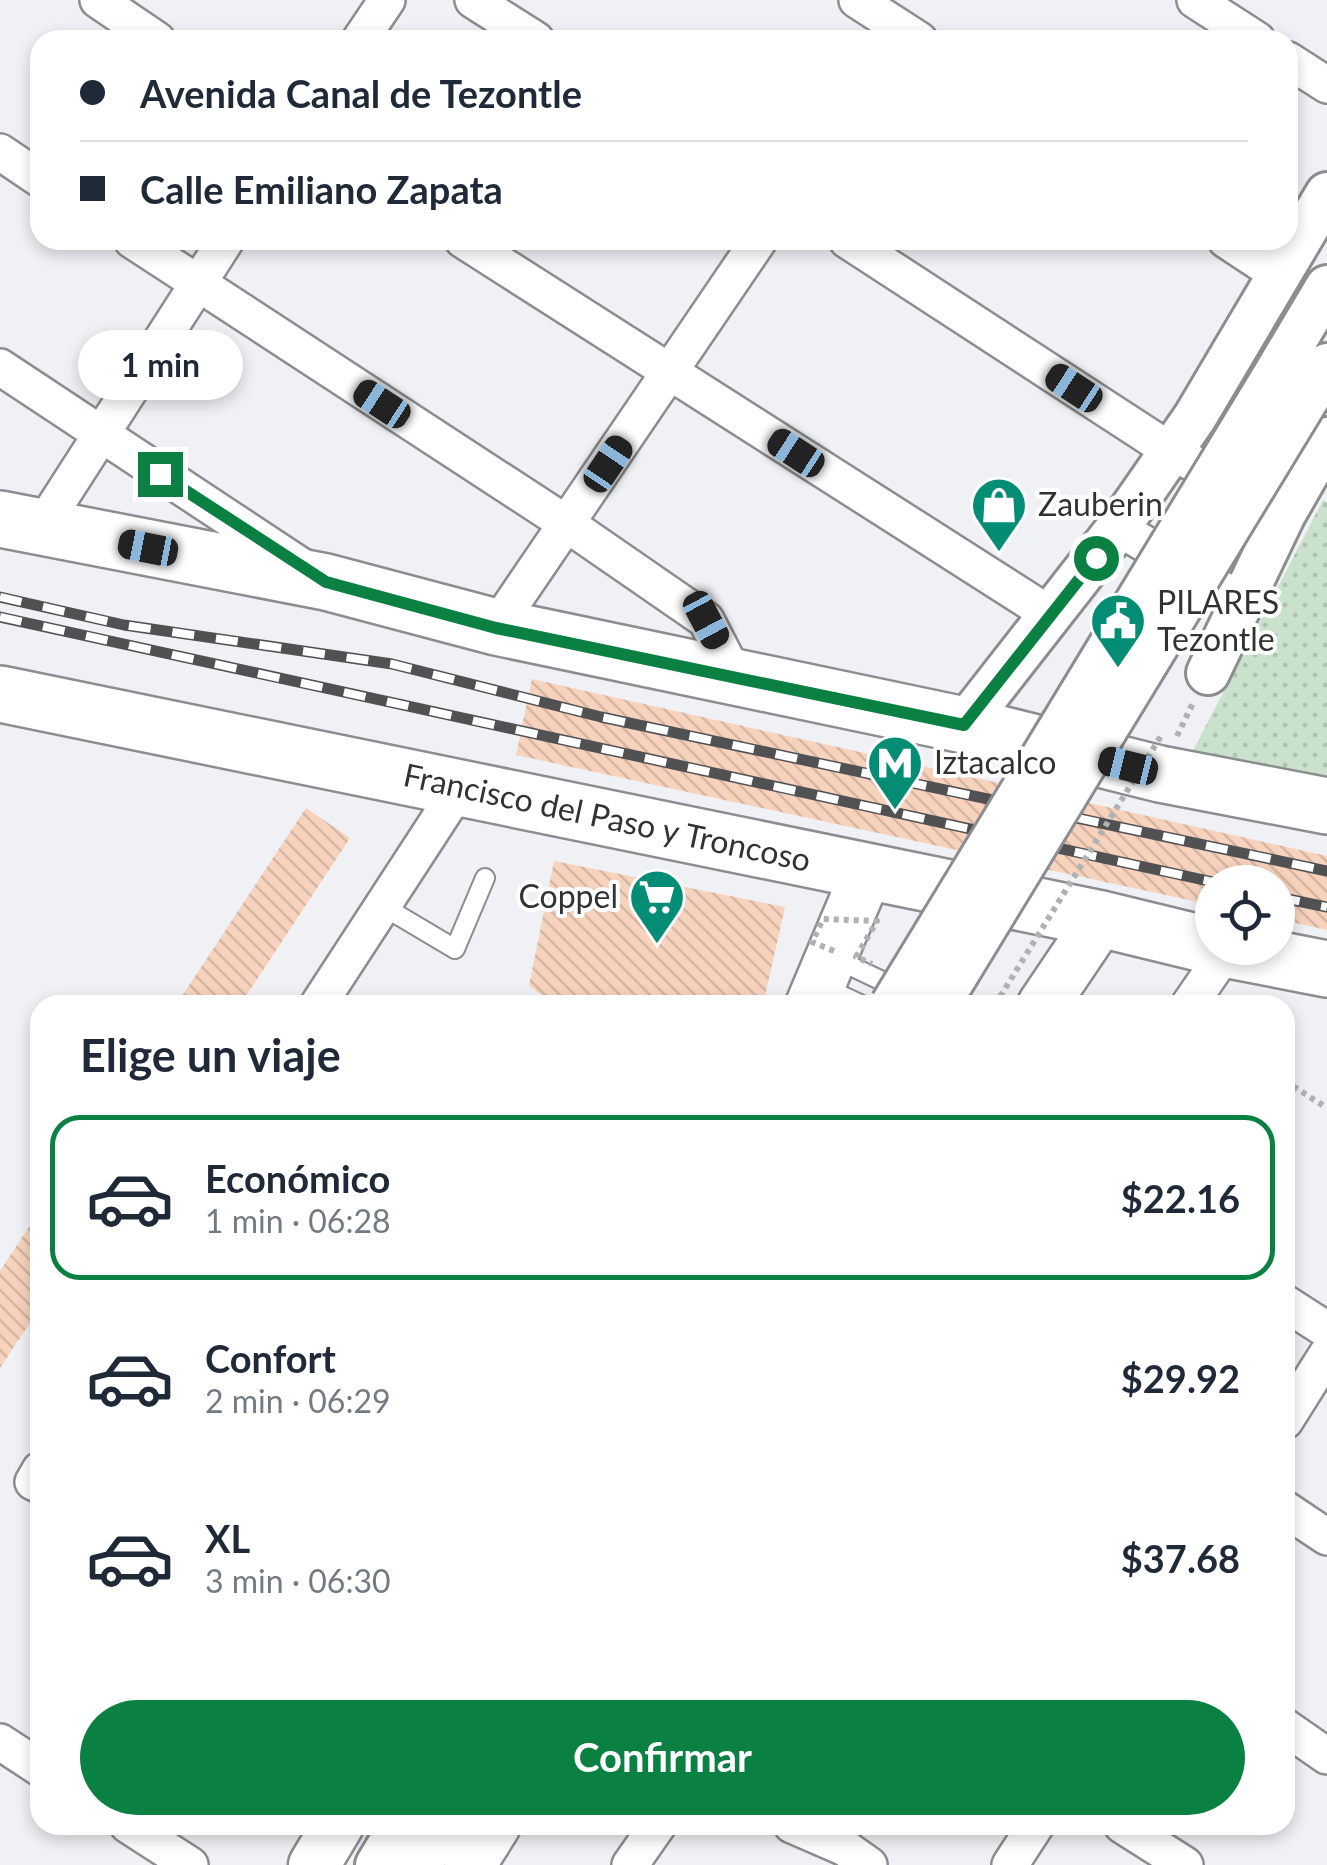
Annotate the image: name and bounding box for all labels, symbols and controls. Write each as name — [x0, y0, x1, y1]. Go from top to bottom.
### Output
text: Avenida Canal de Tezontle — [140, 70, 582, 116]
text: Calle Emiliano Zapata — [140, 166, 503, 212]
callout: 1 min — [78, 329, 242, 399]
text: 1 min — [121, 345, 200, 384]
car — [1041, 359, 1107, 417]
car — [349, 375, 415, 433]
car — [763, 424, 829, 482]
car — [579, 431, 637, 497]
route end — [138, 452, 183, 497]
shop icon: Zauberin — [969, 475, 1029, 554]
place label: Zauberin — [1038, 484, 1163, 523]
car — [116, 528, 180, 568]
route start — [1074, 536, 1119, 581]
place label: PILARES Tezontle — [1157, 582, 1279, 658]
car — [679, 586, 733, 654]
public building icon: PILARES Tezontle — [1088, 591, 1148, 670]
metro station icon: Iztacalco — [865, 733, 925, 812]
place label: Iztacalco — [934, 742, 1056, 781]
car — [1095, 744, 1161, 788]
street label: Francisco del Paso y Troncoso — [400, 754, 814, 879]
map controls — [1195, 865, 1295, 965]
button: locate — [1195, 865, 1295, 965]
supermarket icon: Coppel — [627, 867, 687, 946]
place label: Coppel — [518, 876, 618, 915]
text: Elige un viaje — [80, 1028, 341, 1082]
icon: car — [85, 1153, 175, 1243]
text: Económico — [205, 1155, 390, 1201]
text: $22.16 — [1121, 1175, 1240, 1221]
text: 1 min · 06:28 — [205, 1201, 391, 1240]
icon: car — [85, 1333, 175, 1423]
text: Confort — [205, 1335, 336, 1381]
text: $29.92 — [1121, 1355, 1240, 1401]
text: 2 min · 06:29 — [205, 1381, 391, 1420]
icon: car — [85, 1513, 175, 1603]
text: XL — [205, 1515, 250, 1561]
text: $37.68 — [1121, 1535, 1240, 1581]
text: 3 min · 06:30 — [205, 1561, 391, 1600]
button: Confirmar — [80, 1700, 1245, 1815]

